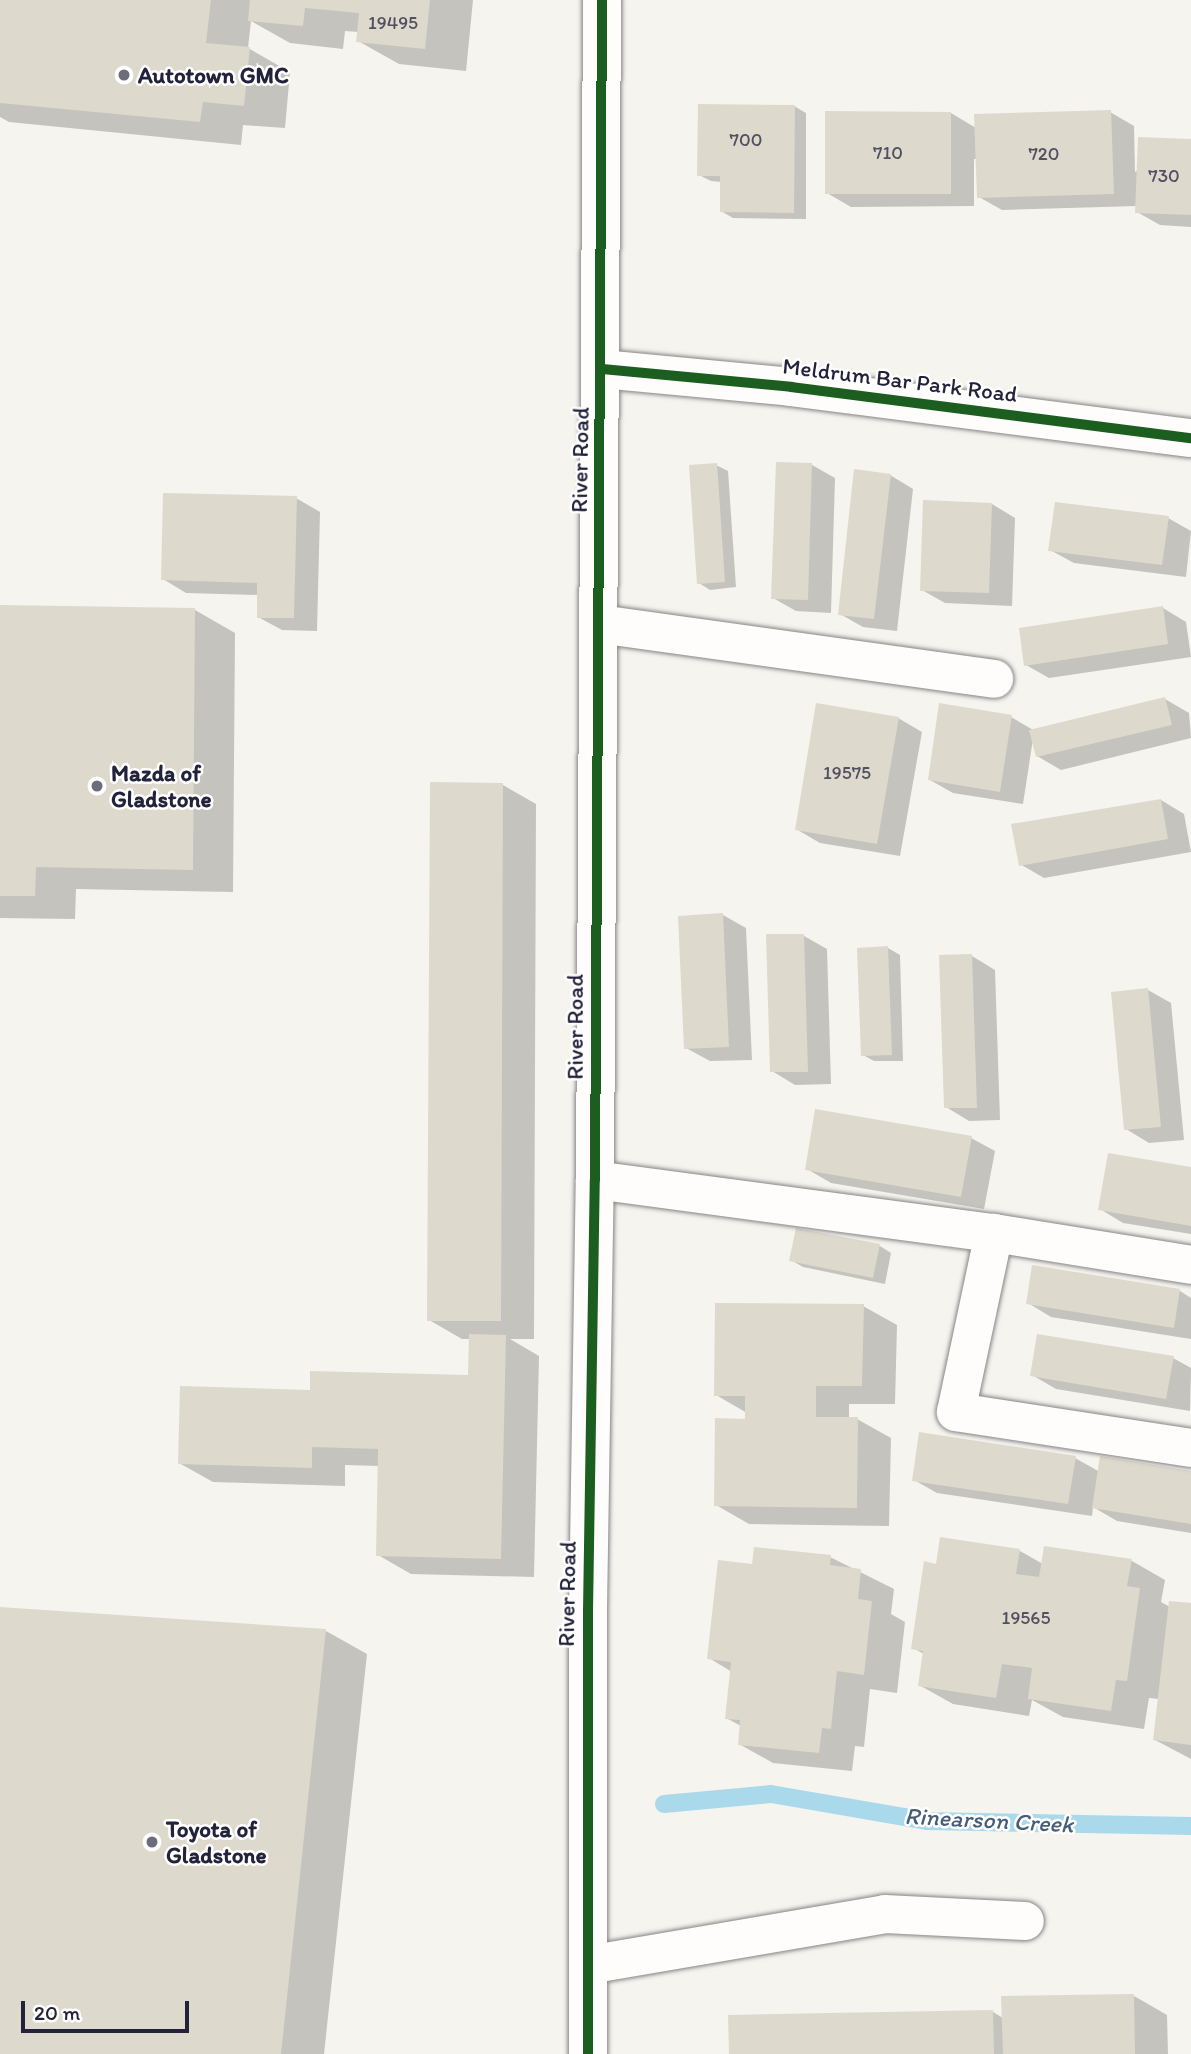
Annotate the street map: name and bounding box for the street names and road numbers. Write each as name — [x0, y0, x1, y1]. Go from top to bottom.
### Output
street label: Meldrum Bar Park Road — [782, 352, 1018, 408]
street label: River Road — [565, 407, 595, 513]
street label: River Road — [561, 975, 589, 1079]
street label: River Road — [552, 1541, 582, 1647]

